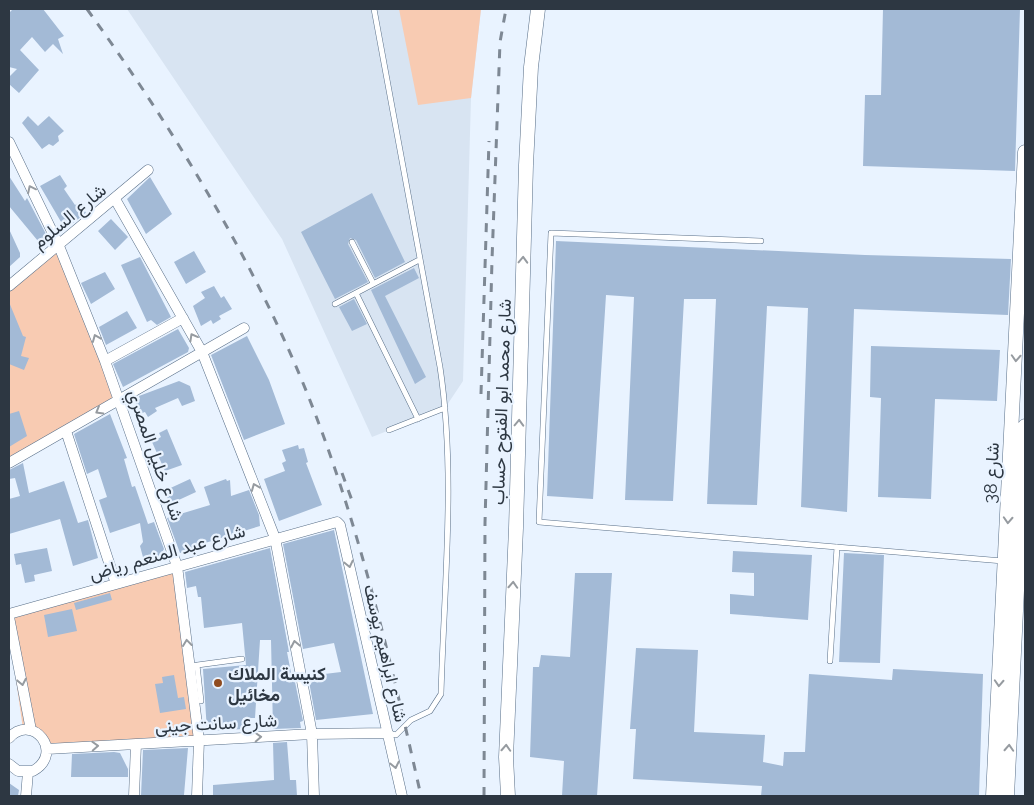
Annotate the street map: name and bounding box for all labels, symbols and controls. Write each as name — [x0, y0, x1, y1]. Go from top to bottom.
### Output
street label: شارع السلوم — [28, 179, 111, 254]
one-way arrow — [27, 185, 37, 194]
one-way arrow — [518, 256, 529, 264]
street label: شارع محمد ابو الفتوح حساب — [487, 299, 517, 506]
one-way arrow — [190, 333, 200, 342]
one-way arrow — [92, 334, 102, 343]
one-way arrow — [1010, 354, 1021, 362]
street label: شارع خليل المصري — [119, 387, 188, 525]
one-way arrow — [95, 405, 104, 415]
one-way arrow — [514, 419, 524, 426]
street label: شارع 38 — [979, 442, 1005, 504]
one-way arrow — [251, 483, 261, 492]
one-way arrow — [1002, 517, 1013, 525]
street label: شارع عبد المنعم رياض — [86, 520, 248, 586]
one-way arrow — [343, 560, 354, 569]
one-way arrow — [508, 581, 519, 589]
street label: شارع ابراهيم يوسف — [358, 582, 412, 724]
one-way arrow — [182, 639, 193, 647]
one-way arrow — [290, 640, 301, 648]
place label: كنيسة الملاك مخائيل — [228, 663, 326, 706]
one-way arrow — [16, 677, 26, 686]
marker: كنيسة الملاك مخائيل — [212, 677, 224, 689]
one-way arrow — [994, 679, 1005, 687]
street label: شارع سانت جينى — [154, 709, 278, 739]
one-way arrow — [254, 732, 262, 743]
one-way arrow — [92, 741, 100, 752]
one-way arrow — [501, 743, 511, 751]
one-way arrow — [1004, 743, 1015, 751]
one-way arrow — [389, 760, 399, 769]

